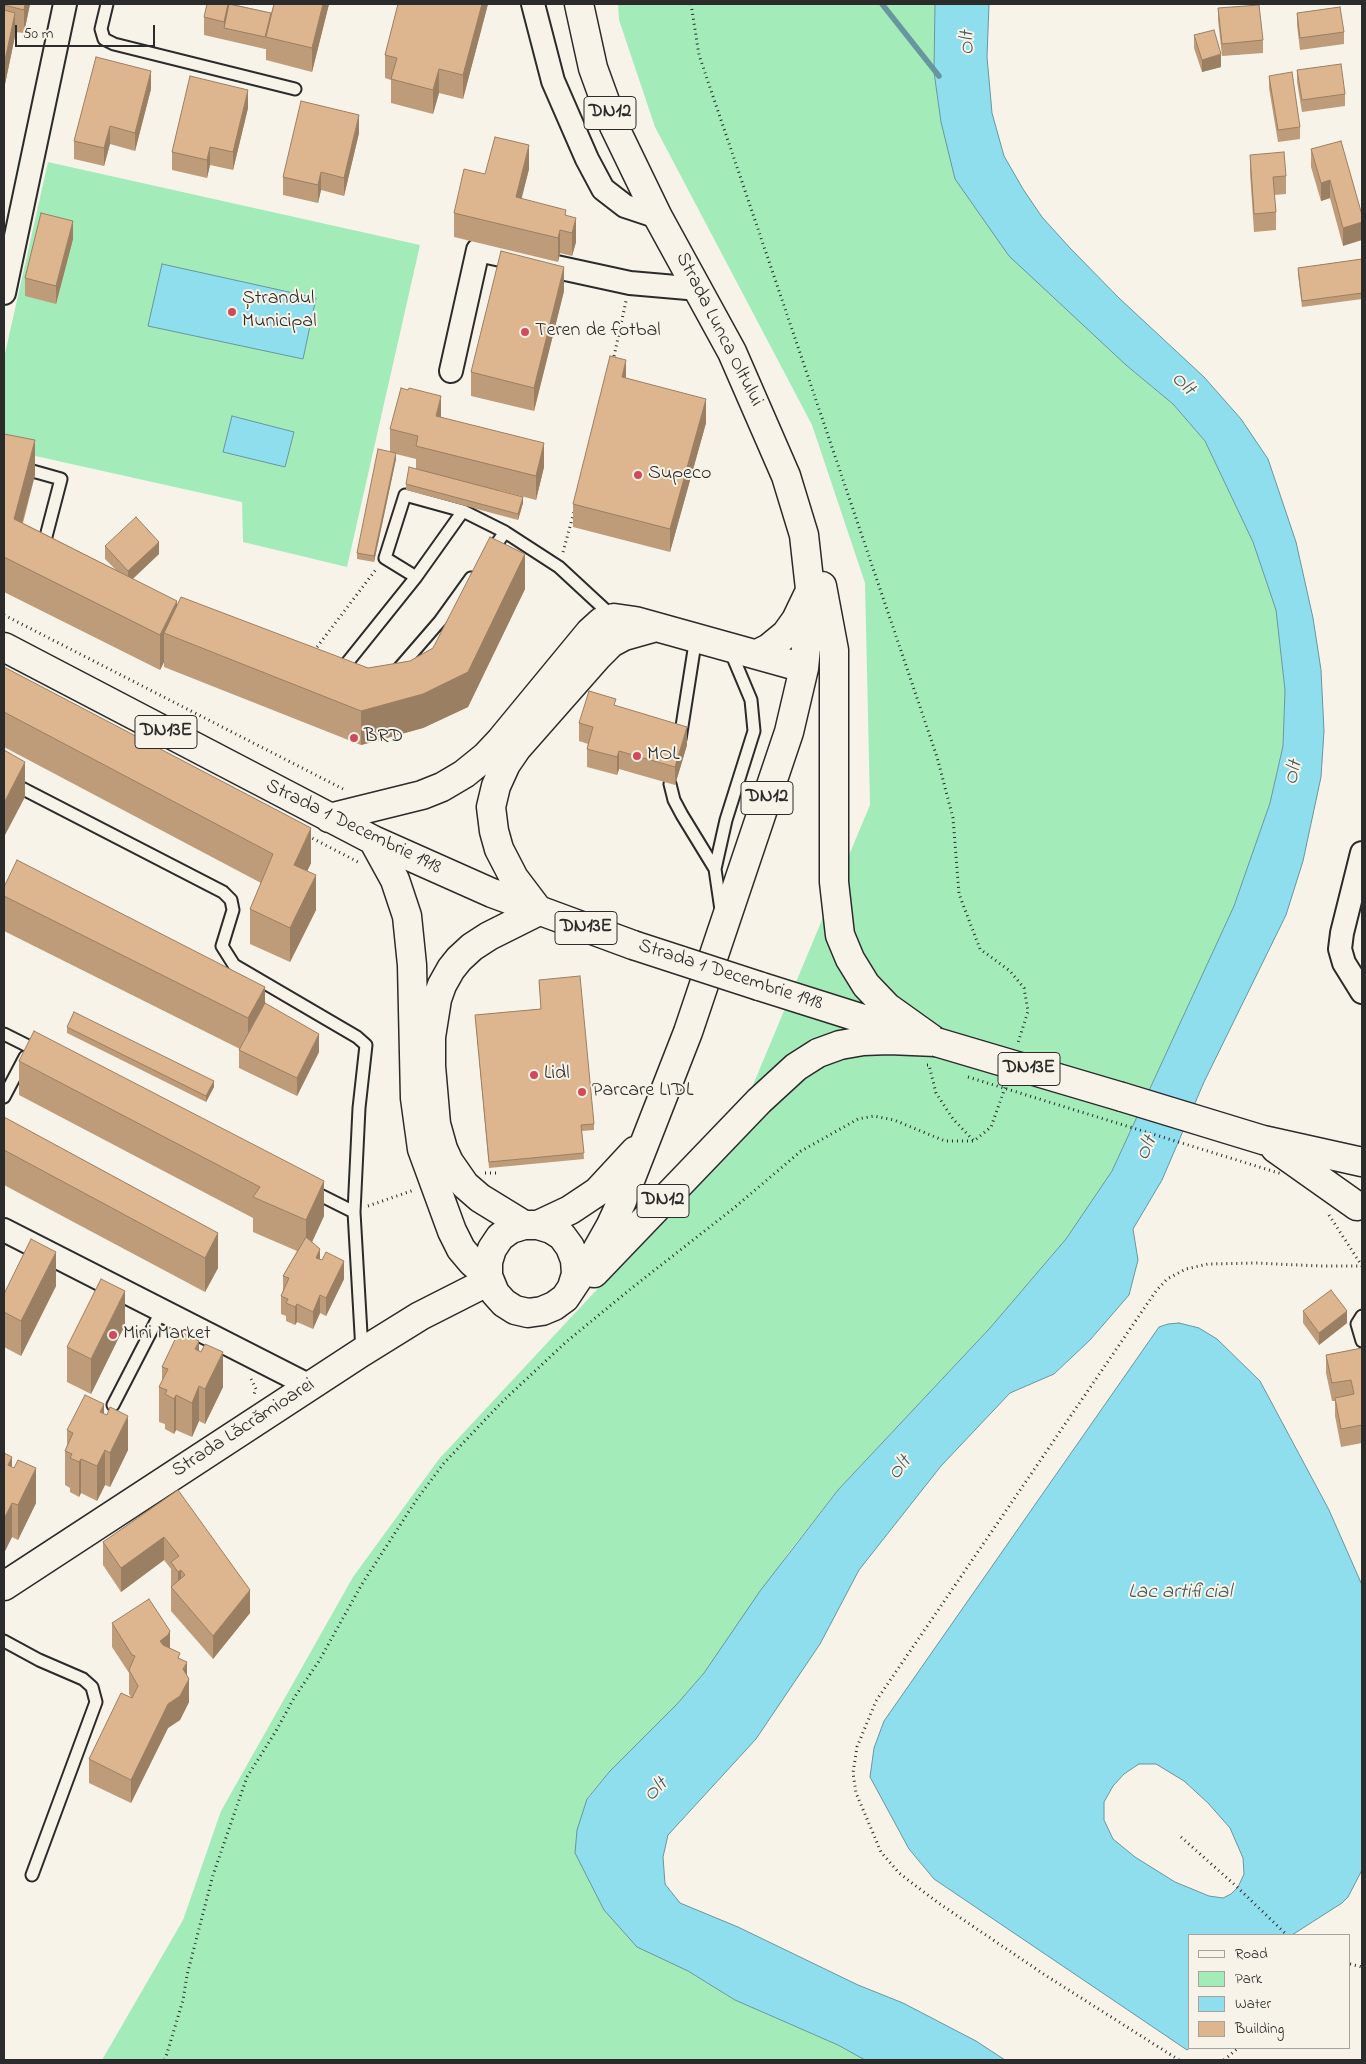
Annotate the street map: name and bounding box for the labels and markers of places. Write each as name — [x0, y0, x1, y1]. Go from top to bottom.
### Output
place label: Ștrandul Municipal — [242, 288, 316, 335]
marker: Ștrandul Municipal — [226, 306, 238, 318]
place label: Teren de fotbal — [535, 320, 661, 344]
marker: Teren de fotbal — [519, 326, 531, 338]
place label: Supeco — [648, 463, 711, 487]
marker: Supeco — [632, 469, 644, 481]
place label: BRD — [364, 726, 403, 750]
marker: BRD — [348, 732, 360, 744]
place label: MOL — [647, 744, 680, 768]
marker: MOL — [631, 750, 643, 762]
place label: Lidl — [544, 1063, 570, 1087]
marker: Lidl — [528, 1069, 540, 1081]
place label: Parcare LIDL — [592, 1080, 693, 1104]
marker: Parcare LIDL — [576, 1086, 588, 1098]
place label: Mini Market — [123, 1323, 211, 1347]
marker: Mini Market — [107, 1329, 119, 1341]

